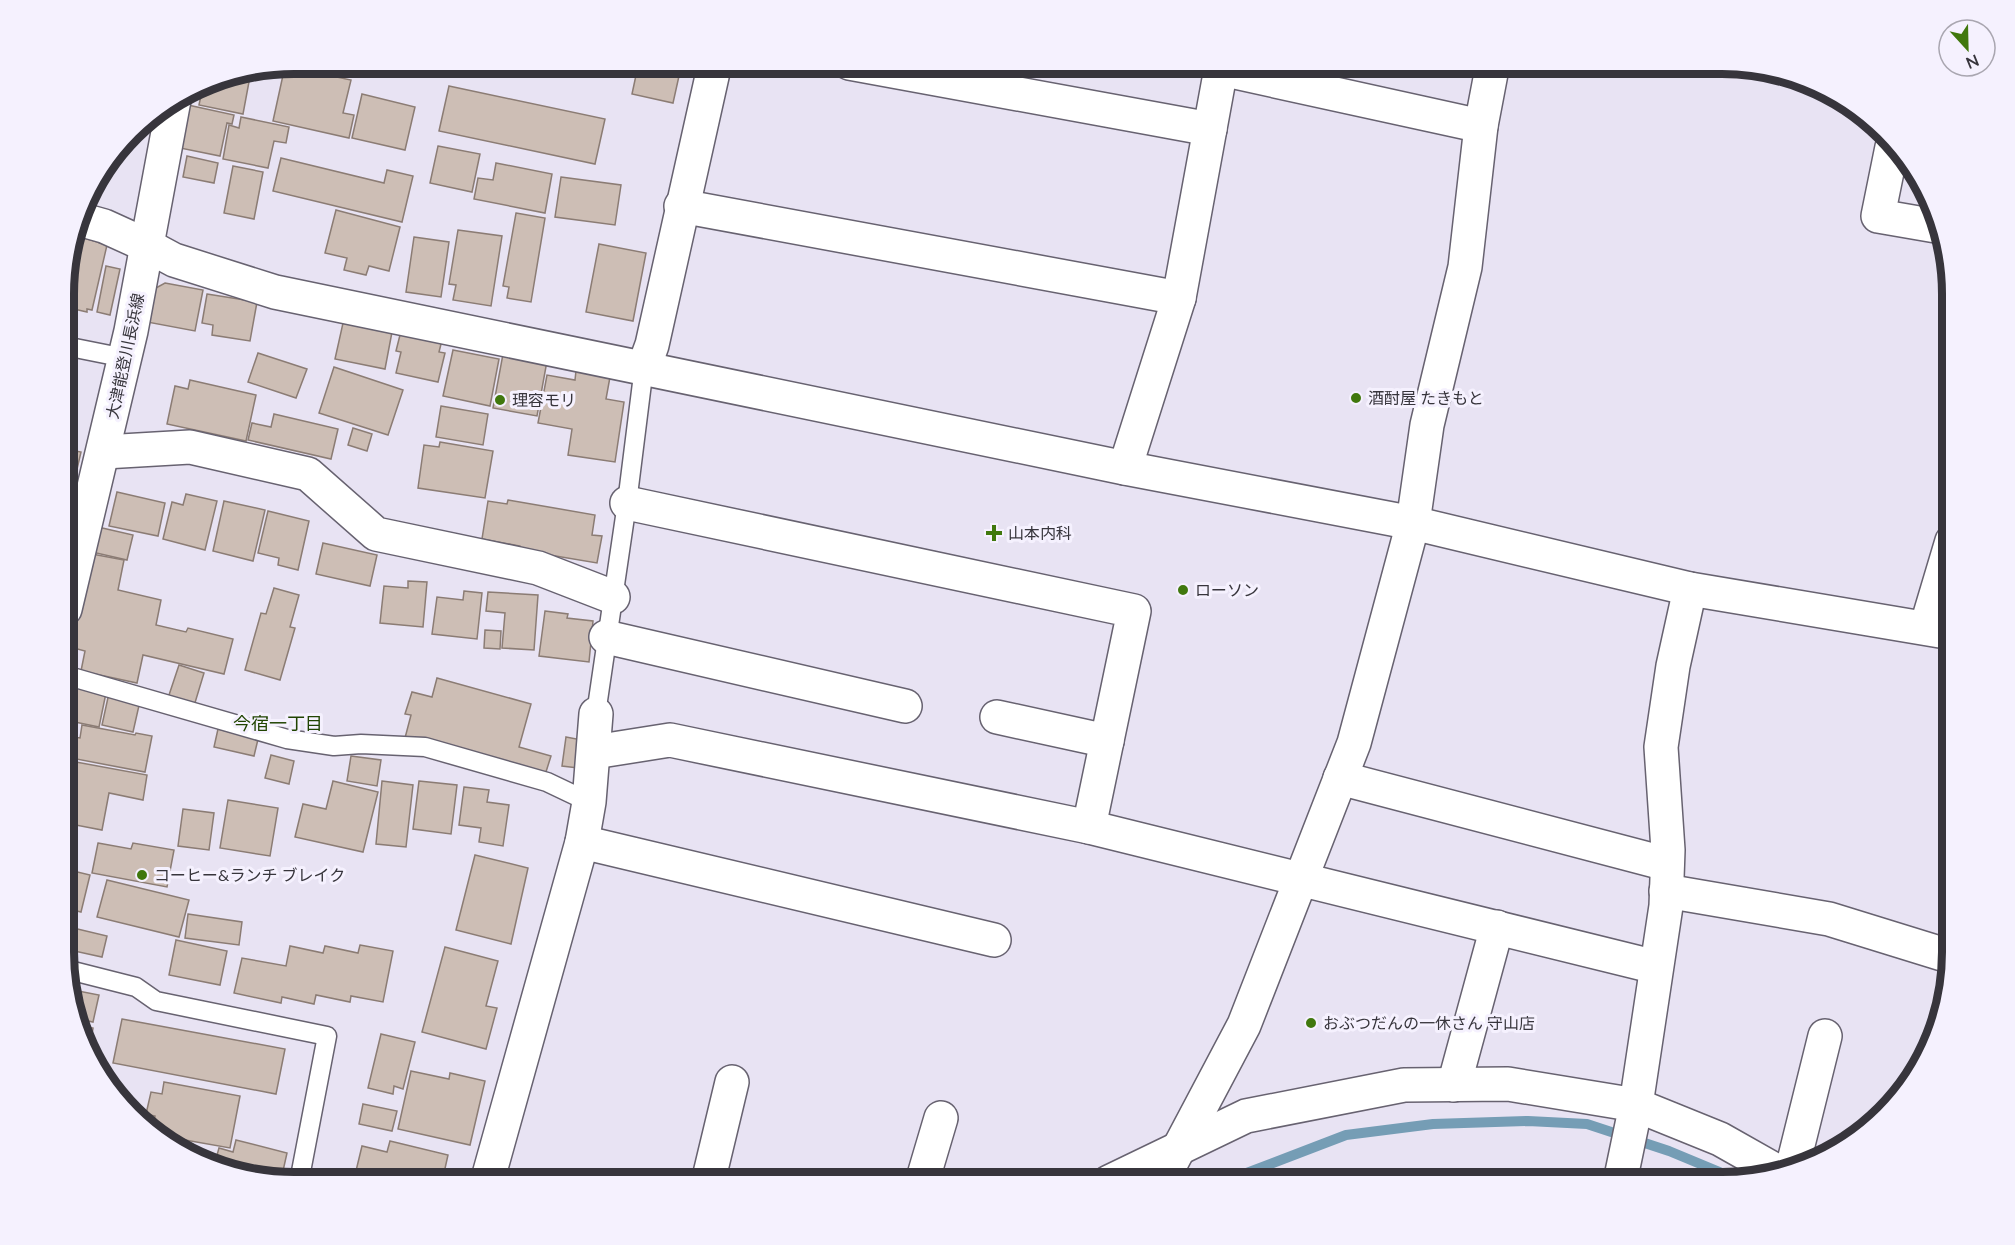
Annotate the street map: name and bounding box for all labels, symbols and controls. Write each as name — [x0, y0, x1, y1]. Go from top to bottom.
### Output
north arrow — [1937, 18, 1997, 78]
text: N — [1964, 51, 1982, 73]
street label: 大津能登川長浜線 — [102, 291, 147, 420]
place label: 酒酎屋 たきもと — [1368, 388, 1484, 407]
place label: 理容モリ — [512, 390, 576, 409]
marker: 酒酎屋 たきもと — [1349, 391, 1363, 405]
marker: 理容モリ — [493, 393, 507, 407]
place label: 山本内科 — [1008, 523, 1072, 542]
marker: 山本内科 — [985, 524, 1003, 542]
place label: ローソン — [1195, 580, 1259, 599]
marker: ローソン — [1176, 583, 1190, 597]
district label: 今宿一丁目 — [233, 712, 323, 734]
place label: コーヒー&ランチ ブレイク — [154, 865, 345, 884]
marker: コーヒー&ランチ ブレイク — [135, 868, 149, 882]
place label: おぶつだんの一休さん 守山店 — [1323, 1013, 1535, 1032]
marker: おぶつだんの一休さん 守山店 — [1304, 1016, 1318, 1030]

